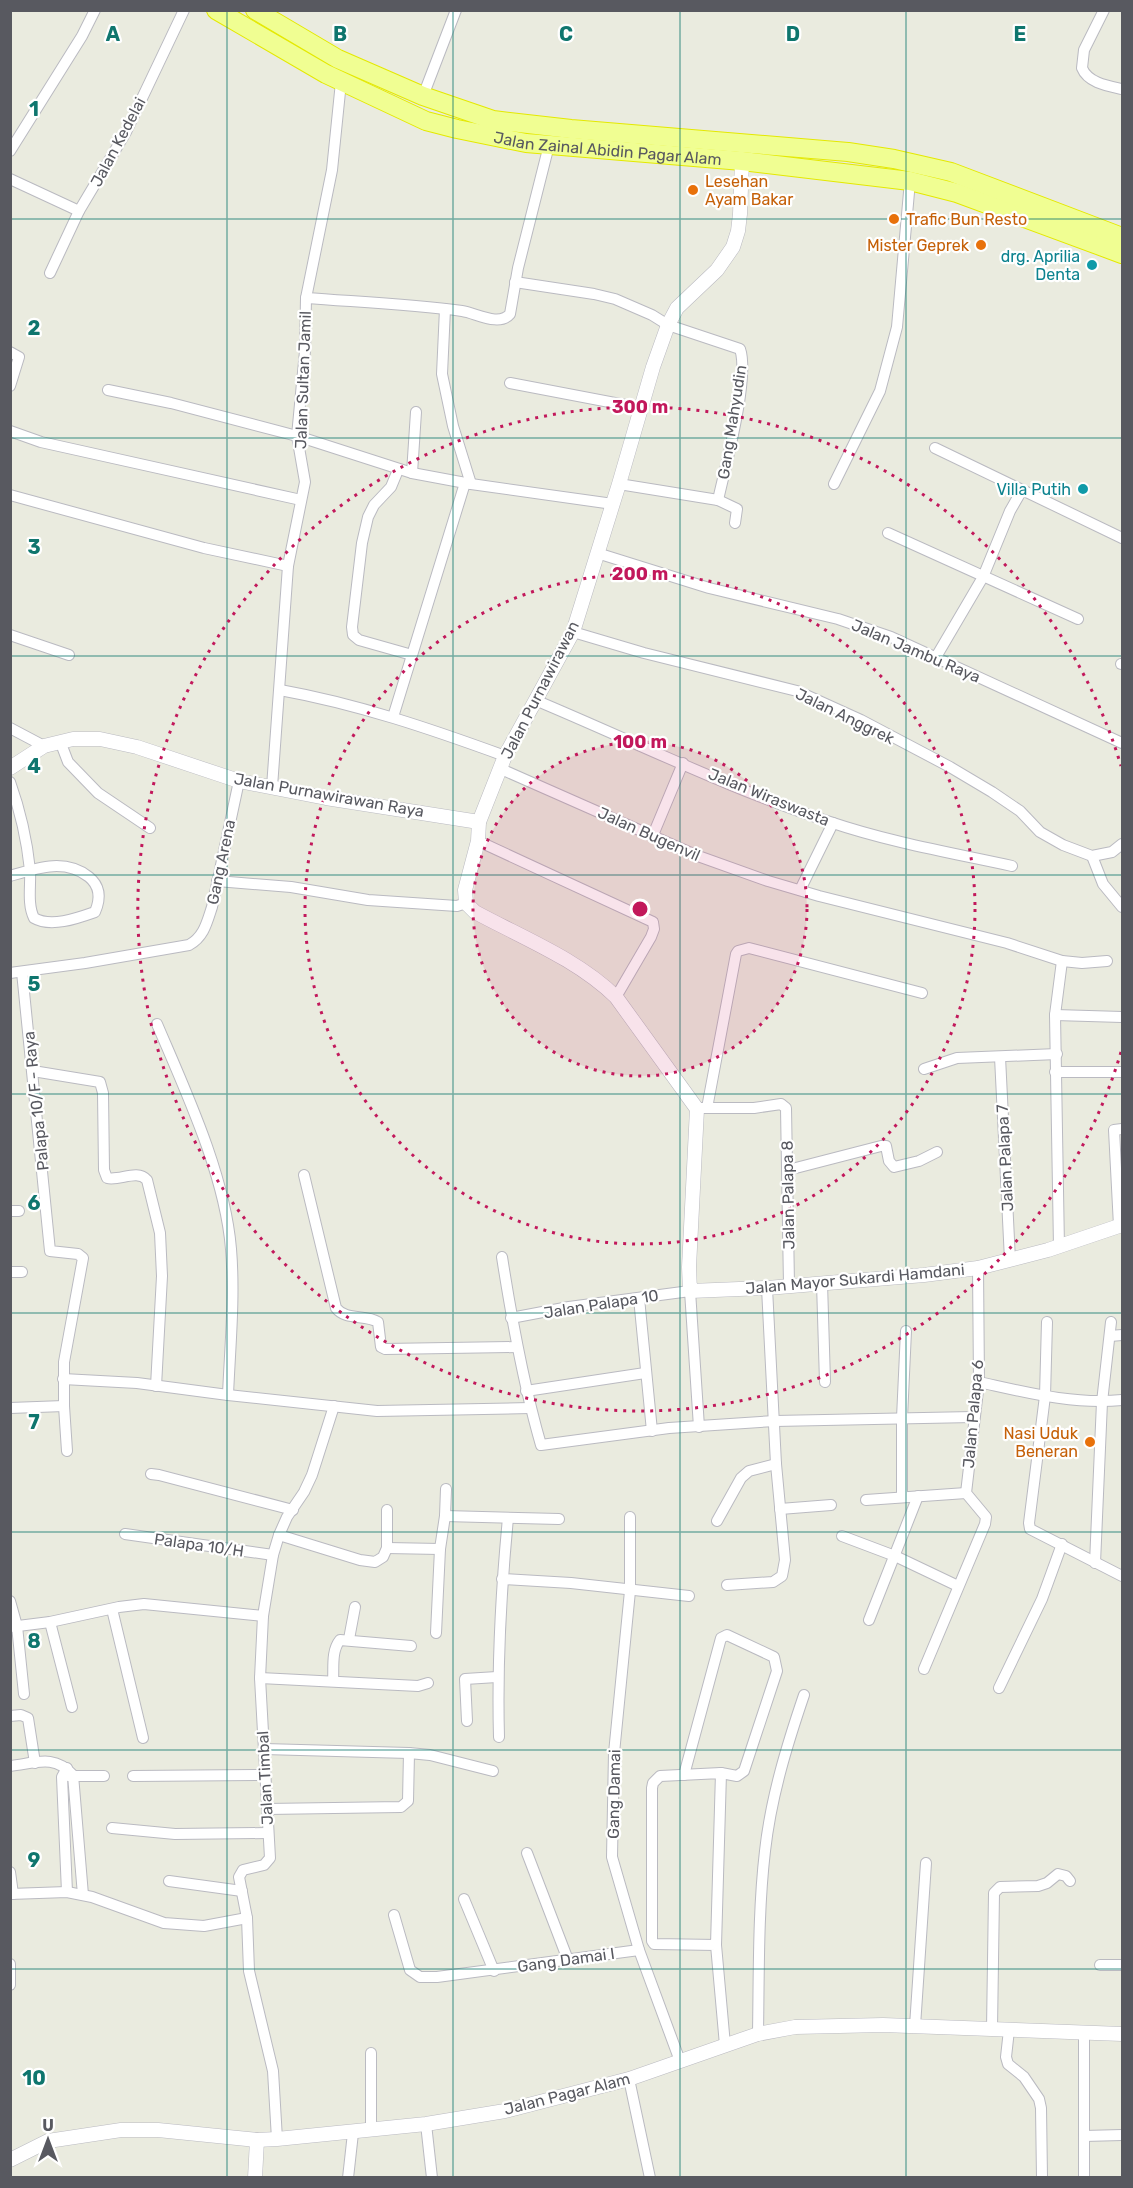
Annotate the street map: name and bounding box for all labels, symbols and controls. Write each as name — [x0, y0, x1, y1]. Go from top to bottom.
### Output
text: A — [106, 22, 121, 46]
text: B — [333, 22, 347, 46]
text: C — [559, 22, 573, 46]
text: D — [786, 22, 800, 46]
text: E — [1014, 22, 1026, 46]
street label: Jalan Kedelai — [87, 94, 149, 190]
text: 1 — [29, 97, 39, 121]
street label: Jalan Zainal Abidin Pagar Alam — [492, 127, 722, 169]
place label: Lesehan Ayam Bakar — [705, 172, 793, 209]
marker: Lesehan Ayam Bakar — [686, 183, 700, 197]
place label: Trafic Bun Resto — [906, 210, 1027, 229]
marker: Trafic Bun Resto — [887, 212, 901, 226]
place label: Mister Geprek — [867, 236, 970, 255]
marker: Mister Geprek — [974, 238, 988, 252]
place label: drg. Aprilia Denta — [1001, 247, 1080, 284]
marker: drg. Aprilia Denta — [1085, 258, 1099, 272]
street label: Jalan Sultan Jamil — [291, 311, 315, 449]
text: 2 — [28, 316, 41, 340]
street label: Gang Mahyudin — [714, 363, 750, 481]
text: 300 m — [612, 396, 668, 418]
place label: Villa Putih — [996, 480, 1071, 499]
marker: Villa Putih — [1076, 482, 1090, 496]
text: 3 — [27, 535, 41, 559]
text: 200 m — [612, 563, 668, 585]
street label: Jalan Jambu Raya — [849, 615, 983, 687]
street label: Jalan Purnawirawan — [497, 618, 583, 762]
street label: Jalan Anggrek — [793, 684, 898, 748]
text: 100 m — [613, 731, 667, 753]
text: 4 — [27, 754, 41, 778]
street label: Jalan Wiraswasta — [706, 764, 832, 830]
street label: Jalan Purnawirawan Raya — [232, 769, 426, 821]
street label: Jalan Bugenvil — [595, 803, 703, 865]
street label: Gang Arena — [203, 818, 239, 906]
centre of rings — [630, 899, 650, 919]
text: 5 — [28, 972, 41, 996]
street label: Palapa 10/F - Raya — [19, 1030, 53, 1172]
street label: Jalan Palapa 7 — [993, 1104, 1017, 1212]
street label: Jalan Palapa 8 — [778, 1140, 798, 1250]
text: 6 — [27, 1191, 41, 1215]
street label: Jalan Mayor Sukardi Hamdani — [745, 1260, 965, 1298]
street label: Jalan Palapa 10 — [542, 1286, 660, 1322]
street label: Jalan Palapa 6 — [959, 1359, 987, 1469]
text: 7 — [28, 1410, 40, 1434]
place label: Nasi Uduk Beneran — [1003, 1424, 1079, 1461]
marker: Nasi Uduk Beneran — [1083, 1435, 1097, 1449]
street label: Palapa 10/H — [153, 1529, 245, 1561]
text: 8 — [27, 1629, 41, 1653]
street label: Jalan Timbal — [253, 1730, 277, 1826]
street label: Gang Damai — [604, 1749, 624, 1839]
text: 9 — [28, 1848, 41, 1872]
street label: Gang Damai I — [516, 1944, 616, 1976]
text: 10 — [22, 2066, 46, 2090]
street label: Jalan Pagar Alam — [502, 2069, 632, 2119]
north arrow — [18, 2110, 78, 2170]
text: U — [42, 2116, 54, 2135]

